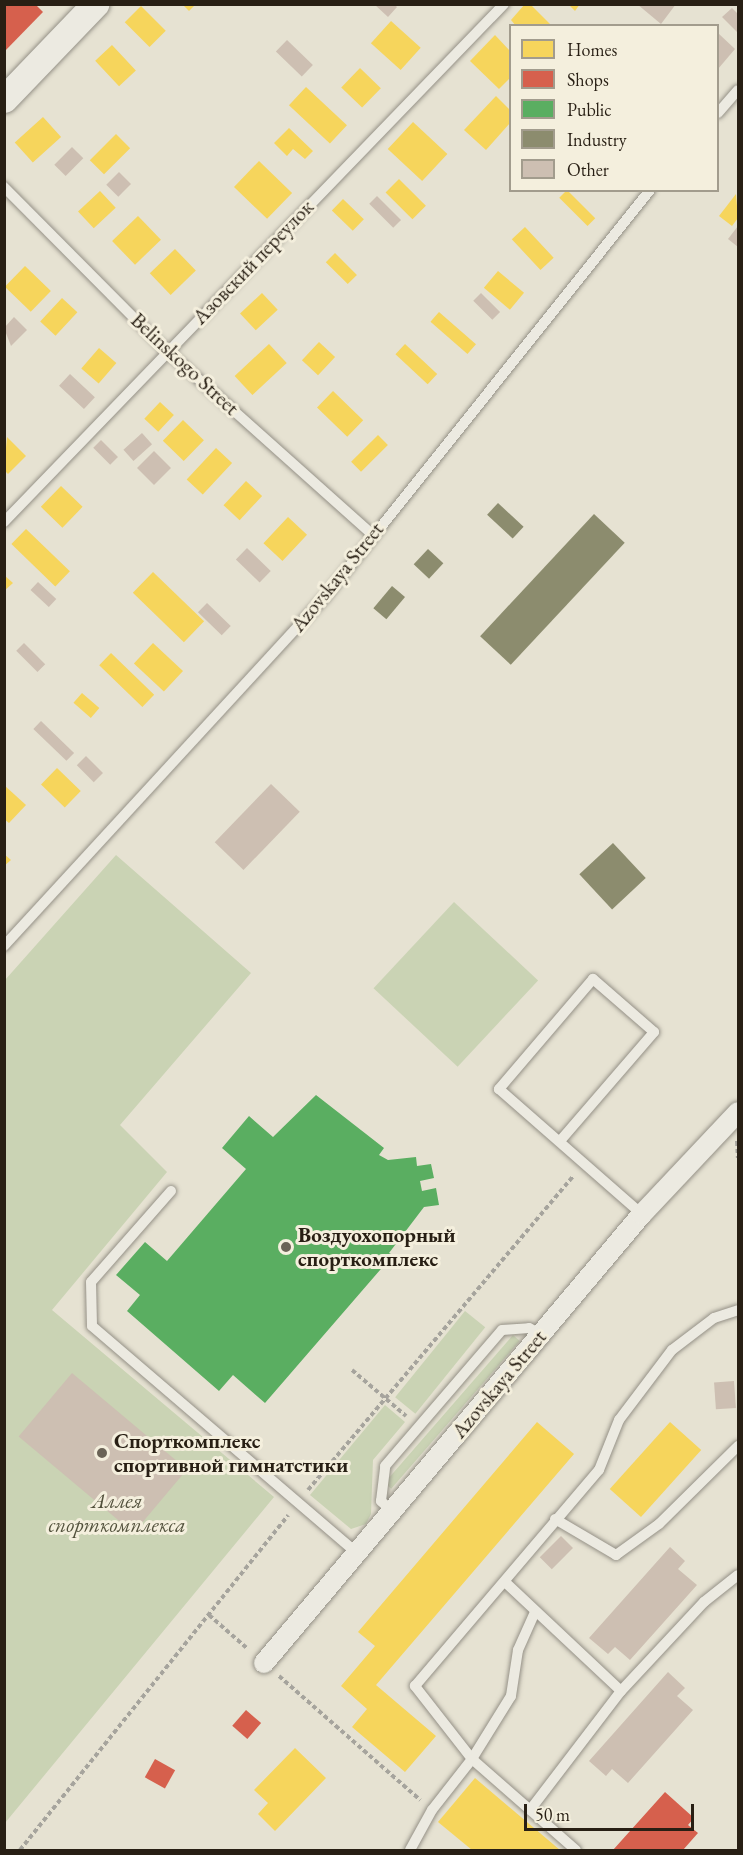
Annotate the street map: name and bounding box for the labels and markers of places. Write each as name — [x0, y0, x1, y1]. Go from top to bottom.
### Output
place label: Воздуохопорный спорткомплекс — [298, 1222, 455, 1272]
marker: Воздуохопорный спорткомплекс — [279, 1240, 293, 1254]
place label: Спорткомплекс спортивной гимнатстики — [114, 1428, 348, 1478]
marker: Спорткомплекс спортивной гимнатстики — [95, 1446, 109, 1460]

